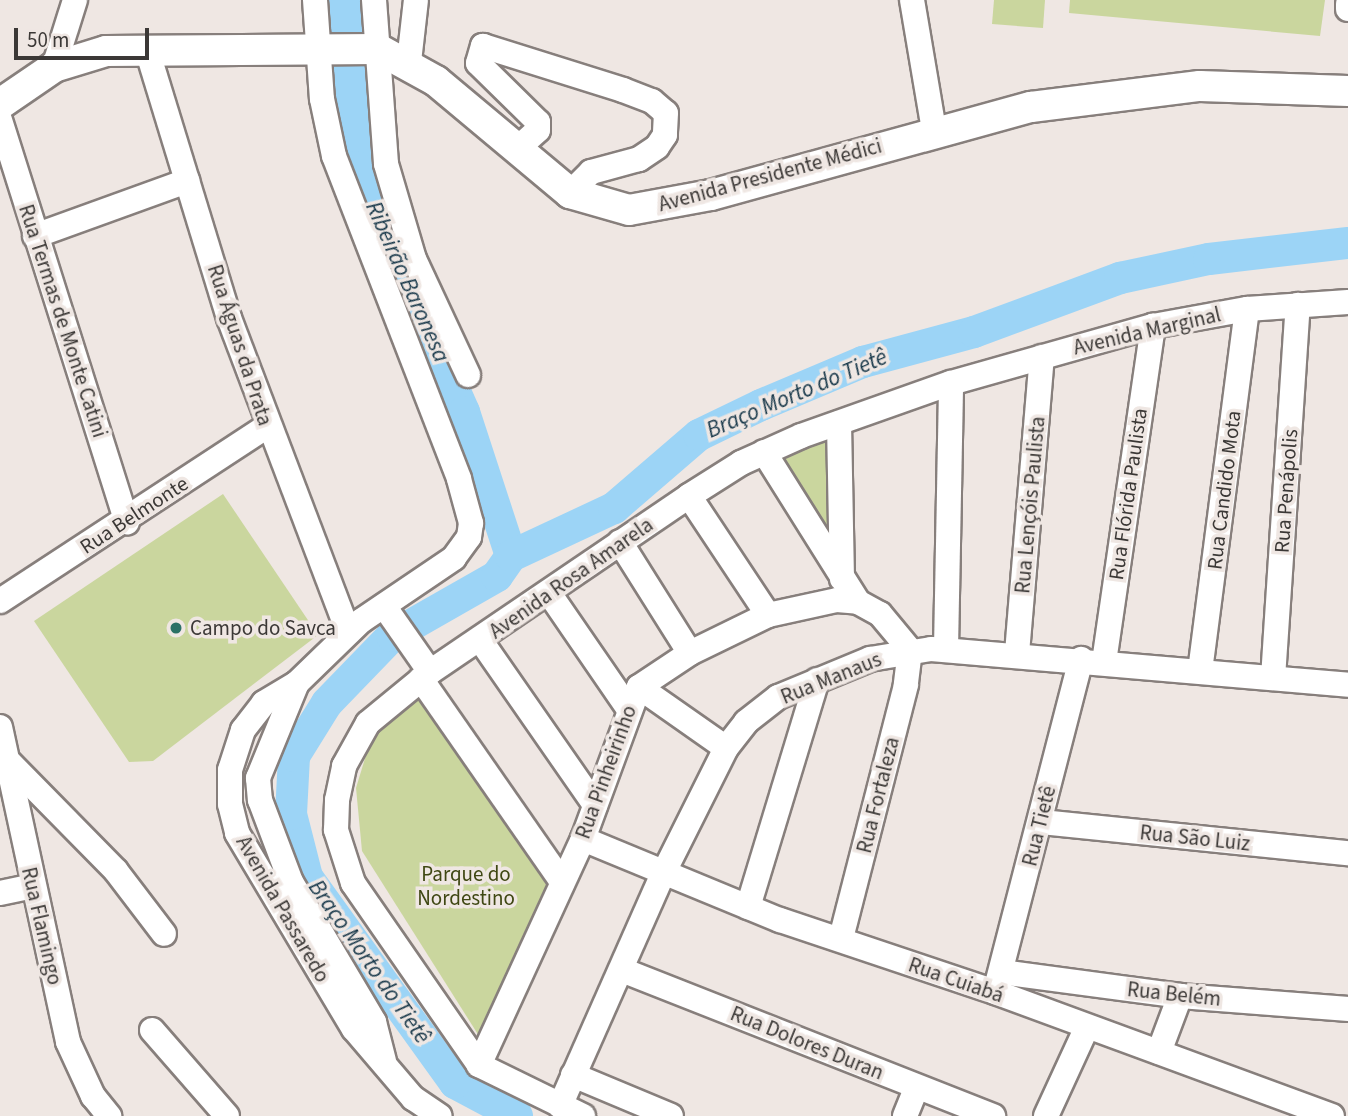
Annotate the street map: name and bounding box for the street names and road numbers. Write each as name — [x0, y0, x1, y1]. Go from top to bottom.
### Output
street label: Avenida Presidente Médici — [656, 133, 884, 217]
street label: Rua Termas de Monte Catini — [13, 201, 113, 441]
street label: Rua Águas da Prata — [202, 261, 278, 429]
street label: Avenida Marginal — [1071, 302, 1223, 360]
street label: Rua Flórida Paulista — [1103, 406, 1153, 582]
street label: Rua Candido Mota — [1202, 409, 1246, 571]
street label: Rua Lençóis Paulista — [1010, 415, 1050, 595]
street label: Rua Penápolis — [1269, 428, 1303, 554]
street label: Rua Belmonte — [75, 471, 193, 559]
street label: Avenida Rosa Amarela — [484, 512, 658, 644]
street label: Rua Manaus — [777, 646, 885, 710]
street label: Rua Pinheirinho — [570, 702, 642, 842]
street label: Rua Fortaleza — [851, 734, 905, 856]
street label: Rua Tietê — [1017, 783, 1061, 869]
street label: Rua São Luiz — [1138, 820, 1252, 856]
street label: Avenida Passaredo — [231, 831, 335, 987]
street label: Rua Flamingo — [16, 865, 68, 987]
street label: Rua Cuiabá — [905, 952, 1007, 1008]
street label: Rua Belém — [1126, 977, 1222, 1011]
street label: Rua Dolores Duran — [727, 1001, 887, 1085]

